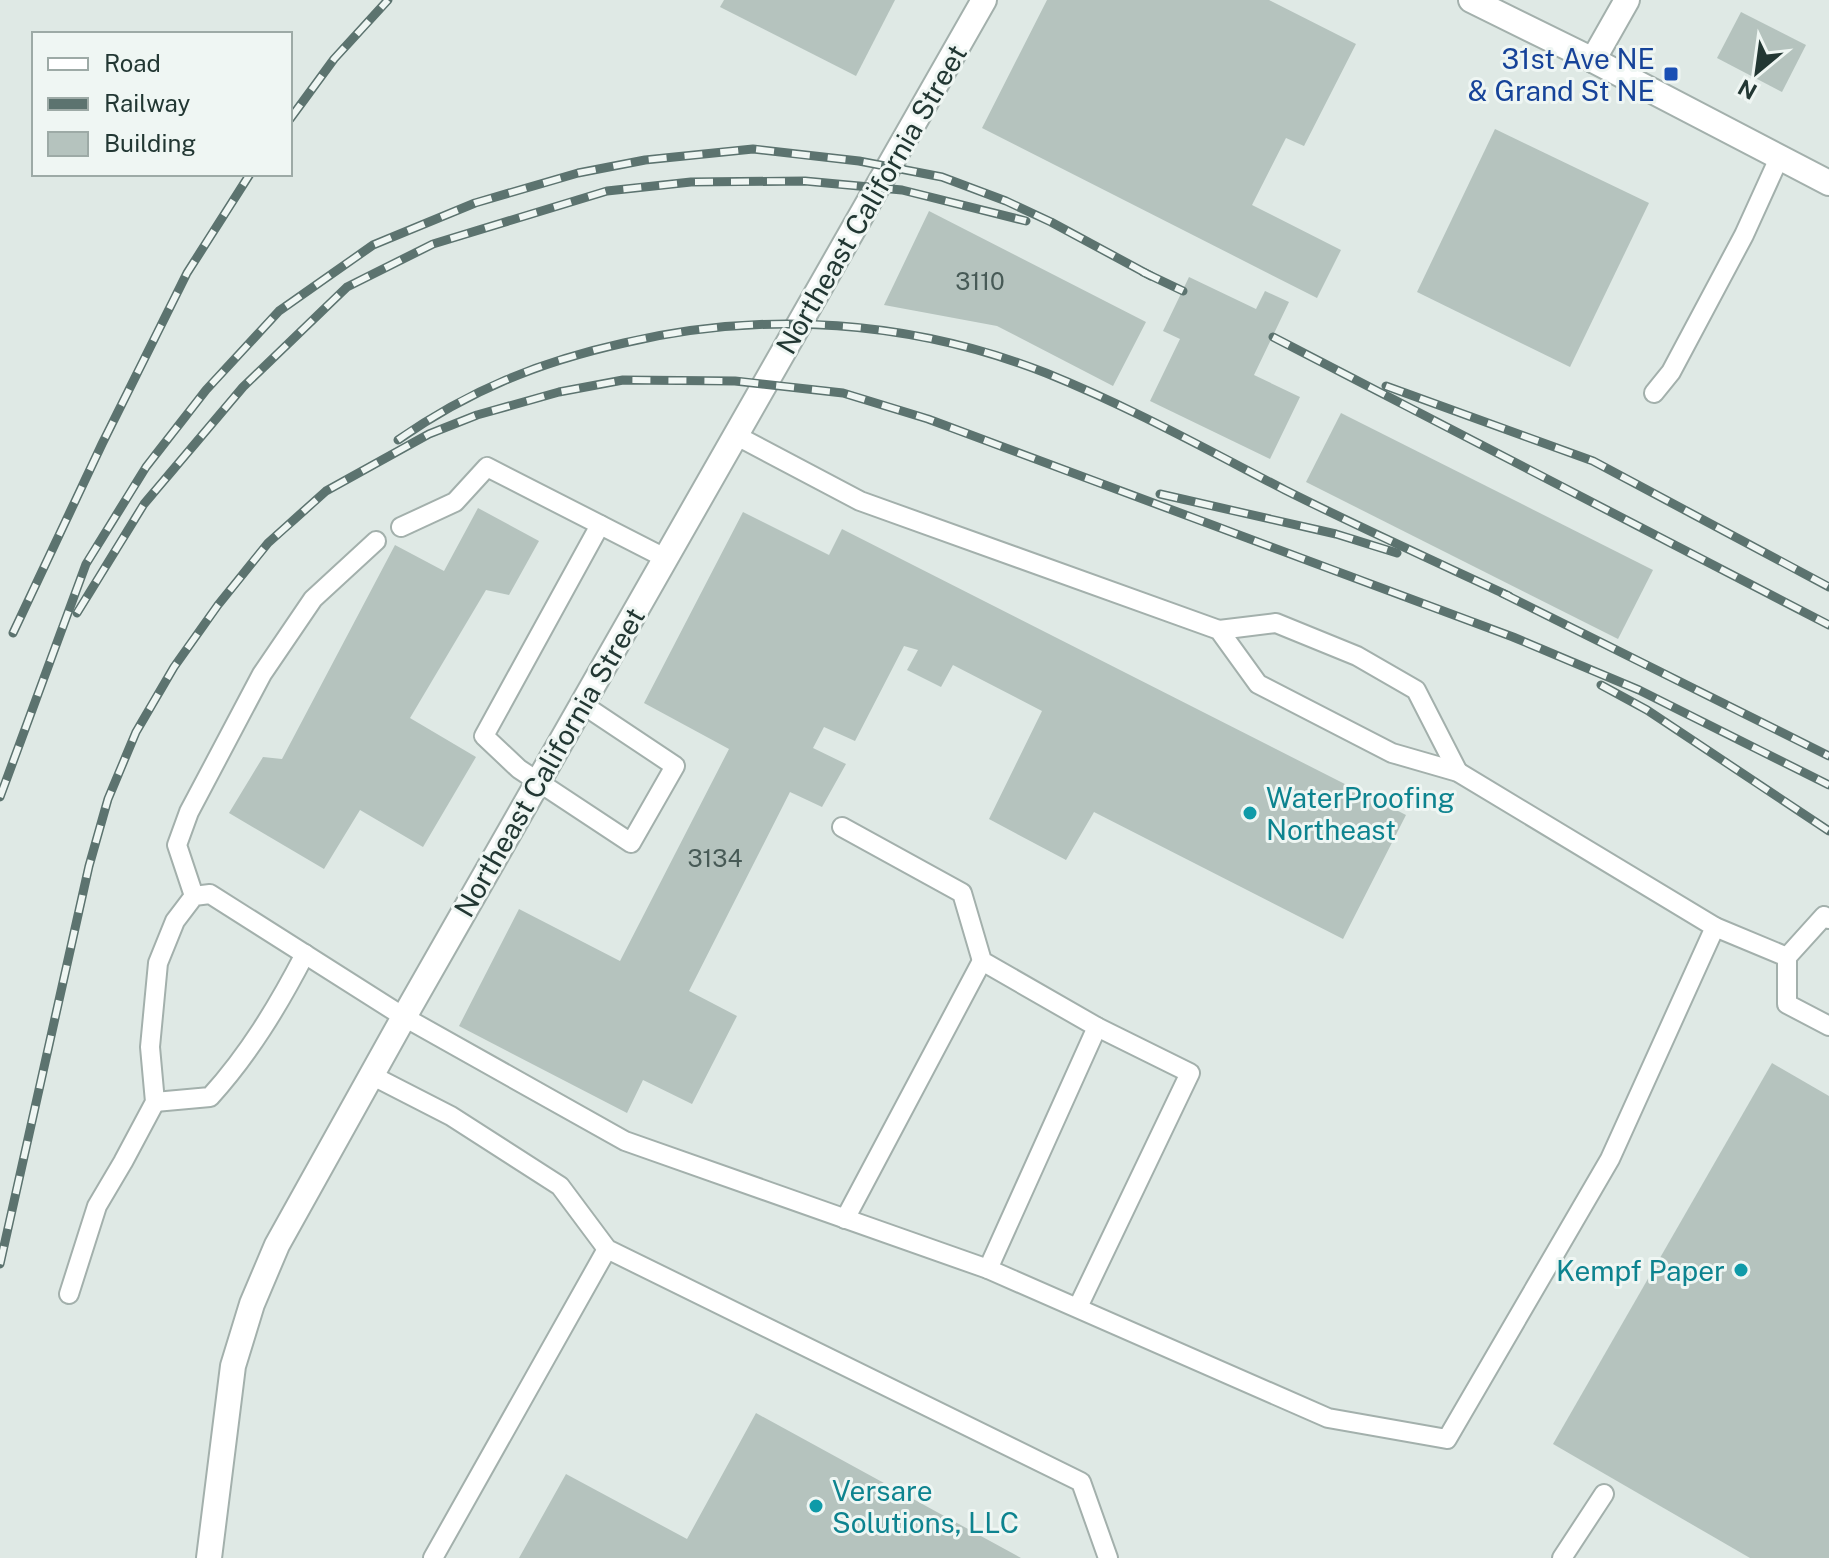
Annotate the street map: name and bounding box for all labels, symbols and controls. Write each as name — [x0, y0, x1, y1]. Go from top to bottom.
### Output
legend — [32, 32, 292, 176]
north arrow — [1717, 32, 1797, 112]
street label: Northeast California Street — [769, 39, 973, 359]
place label: 31st Ave NE & Grand St NE — [1468, 42, 1655, 107]
text: Road — [104, 49, 161, 77]
marker: 31st Ave NE & Grand St NE — [1662, 65, 1680, 83]
text: N — [1733, 74, 1761, 105]
text: Railway — [104, 89, 190, 117]
text: Building — [104, 129, 196, 157]
house number: 3110 — [955, 267, 1005, 295]
street label: Northeast California Street — [447, 602, 651, 922]
place label: WaterProofing Northeast — [1266, 781, 1455, 846]
marker: WaterProofing Northeast — [1241, 804, 1259, 822]
house number: 3134 — [687, 844, 743, 872]
place label: Kempf Paper — [1556, 1254, 1725, 1287]
marker: Kempf Paper — [1732, 1261, 1750, 1279]
place label: Versare Solutions, LLC — [832, 1474, 1019, 1539]
marker: Versare Solutions, LLC — [807, 1497, 825, 1515]

